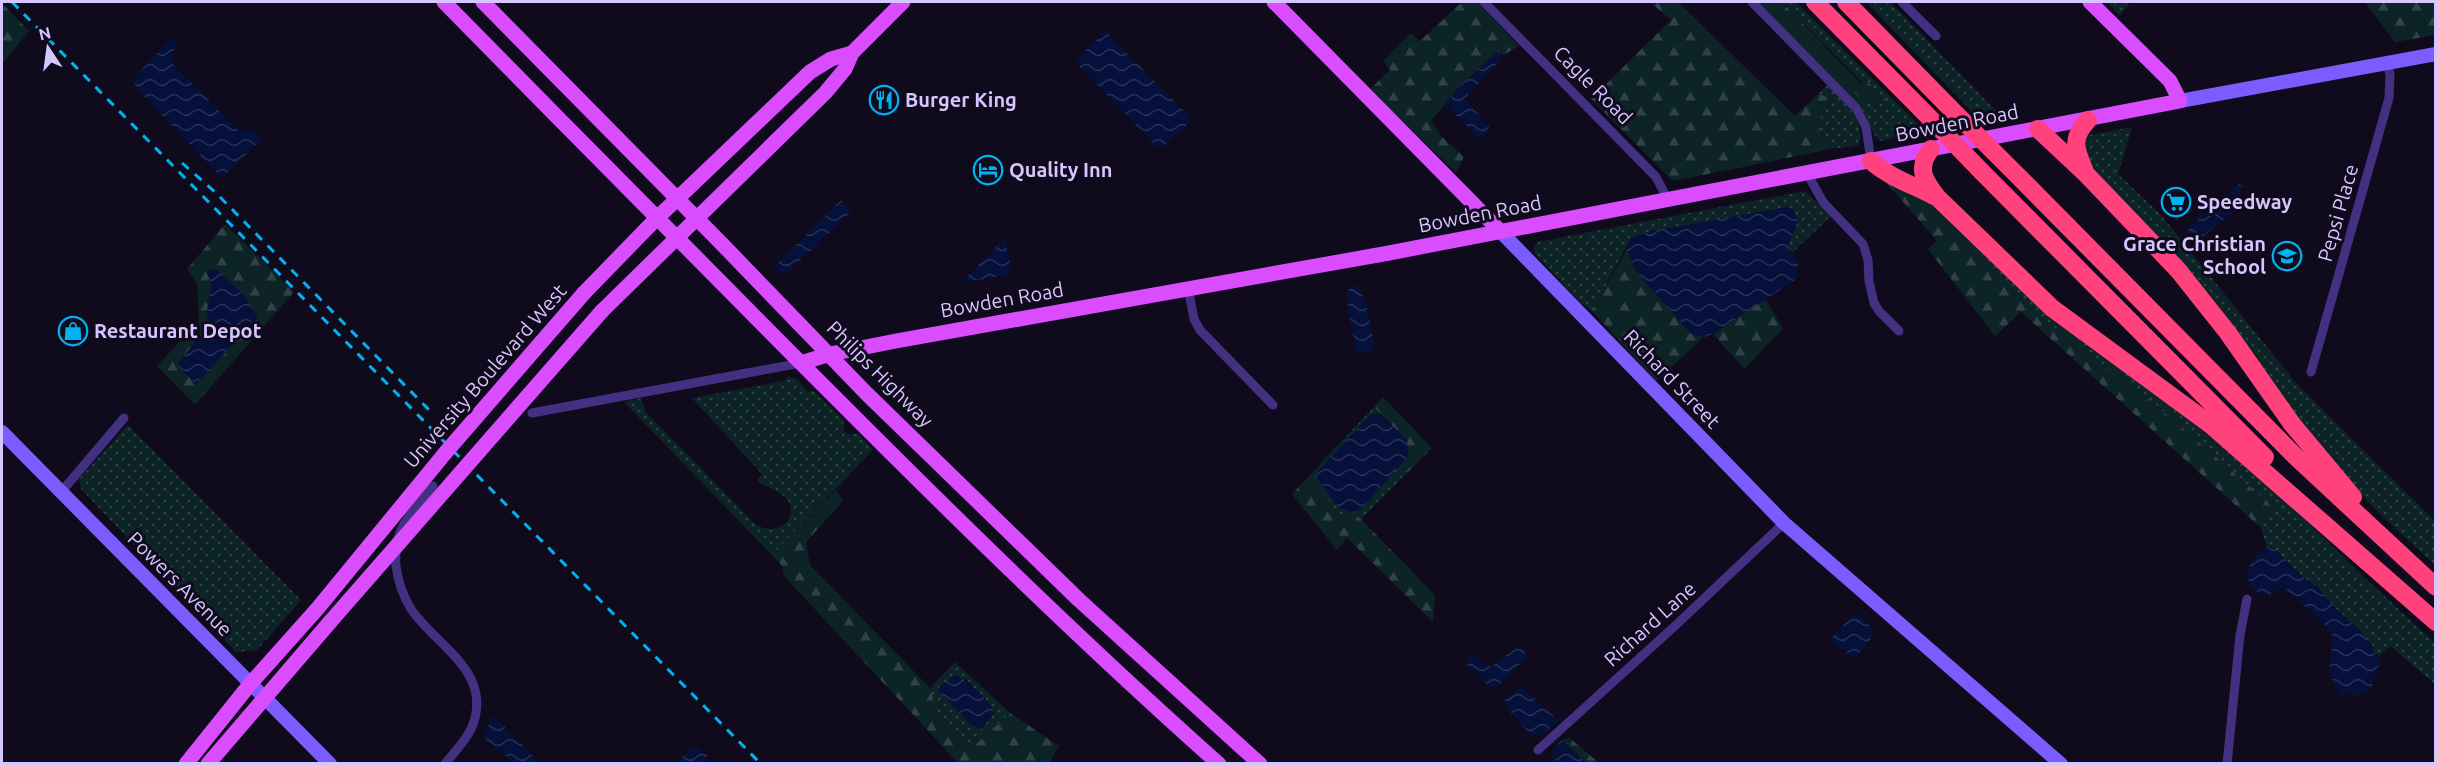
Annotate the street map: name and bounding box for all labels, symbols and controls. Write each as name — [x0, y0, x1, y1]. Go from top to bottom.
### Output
north arrow — [18, 18, 78, 78]
text: N — [37, 23, 52, 43]
street label: Cagle Road — [1550, 41, 1637, 128]
restaurant icon: Burger King — [868, 84, 900, 116]
place label: Burger King — [905, 88, 1017, 111]
street label: Bowden Road — [1893, 99, 2020, 146]
hotel icon: Quality Inn — [972, 154, 1004, 186]
place label: Quality Inn — [1009, 158, 1112, 181]
street label: Pepsi Place — [2313, 162, 2362, 264]
supermarket icon: Speedway — [2160, 186, 2192, 218]
street label: Bowden Road — [1416, 190, 1543, 237]
place label: Speedway — [2197, 190, 2293, 213]
place label: Grace Christian School — [2123, 232, 2266, 278]
school or university icon: Grace Christian School — [2271, 240, 2303, 272]
street label: Bowden Road — [938, 277, 1065, 322]
street label: University Boulevard West — [399, 279, 571, 472]
shop icon: Restaurant Depot — [57, 315, 89, 347]
street label: Philips Highway — [823, 316, 938, 432]
place label: Restaurant Depot — [94, 319, 262, 342]
street label: Richard Street — [1620, 325, 1725, 433]
street label: Powers Avenue — [123, 527, 237, 641]
street label: Richard Lane — [1599, 577, 1700, 671]

